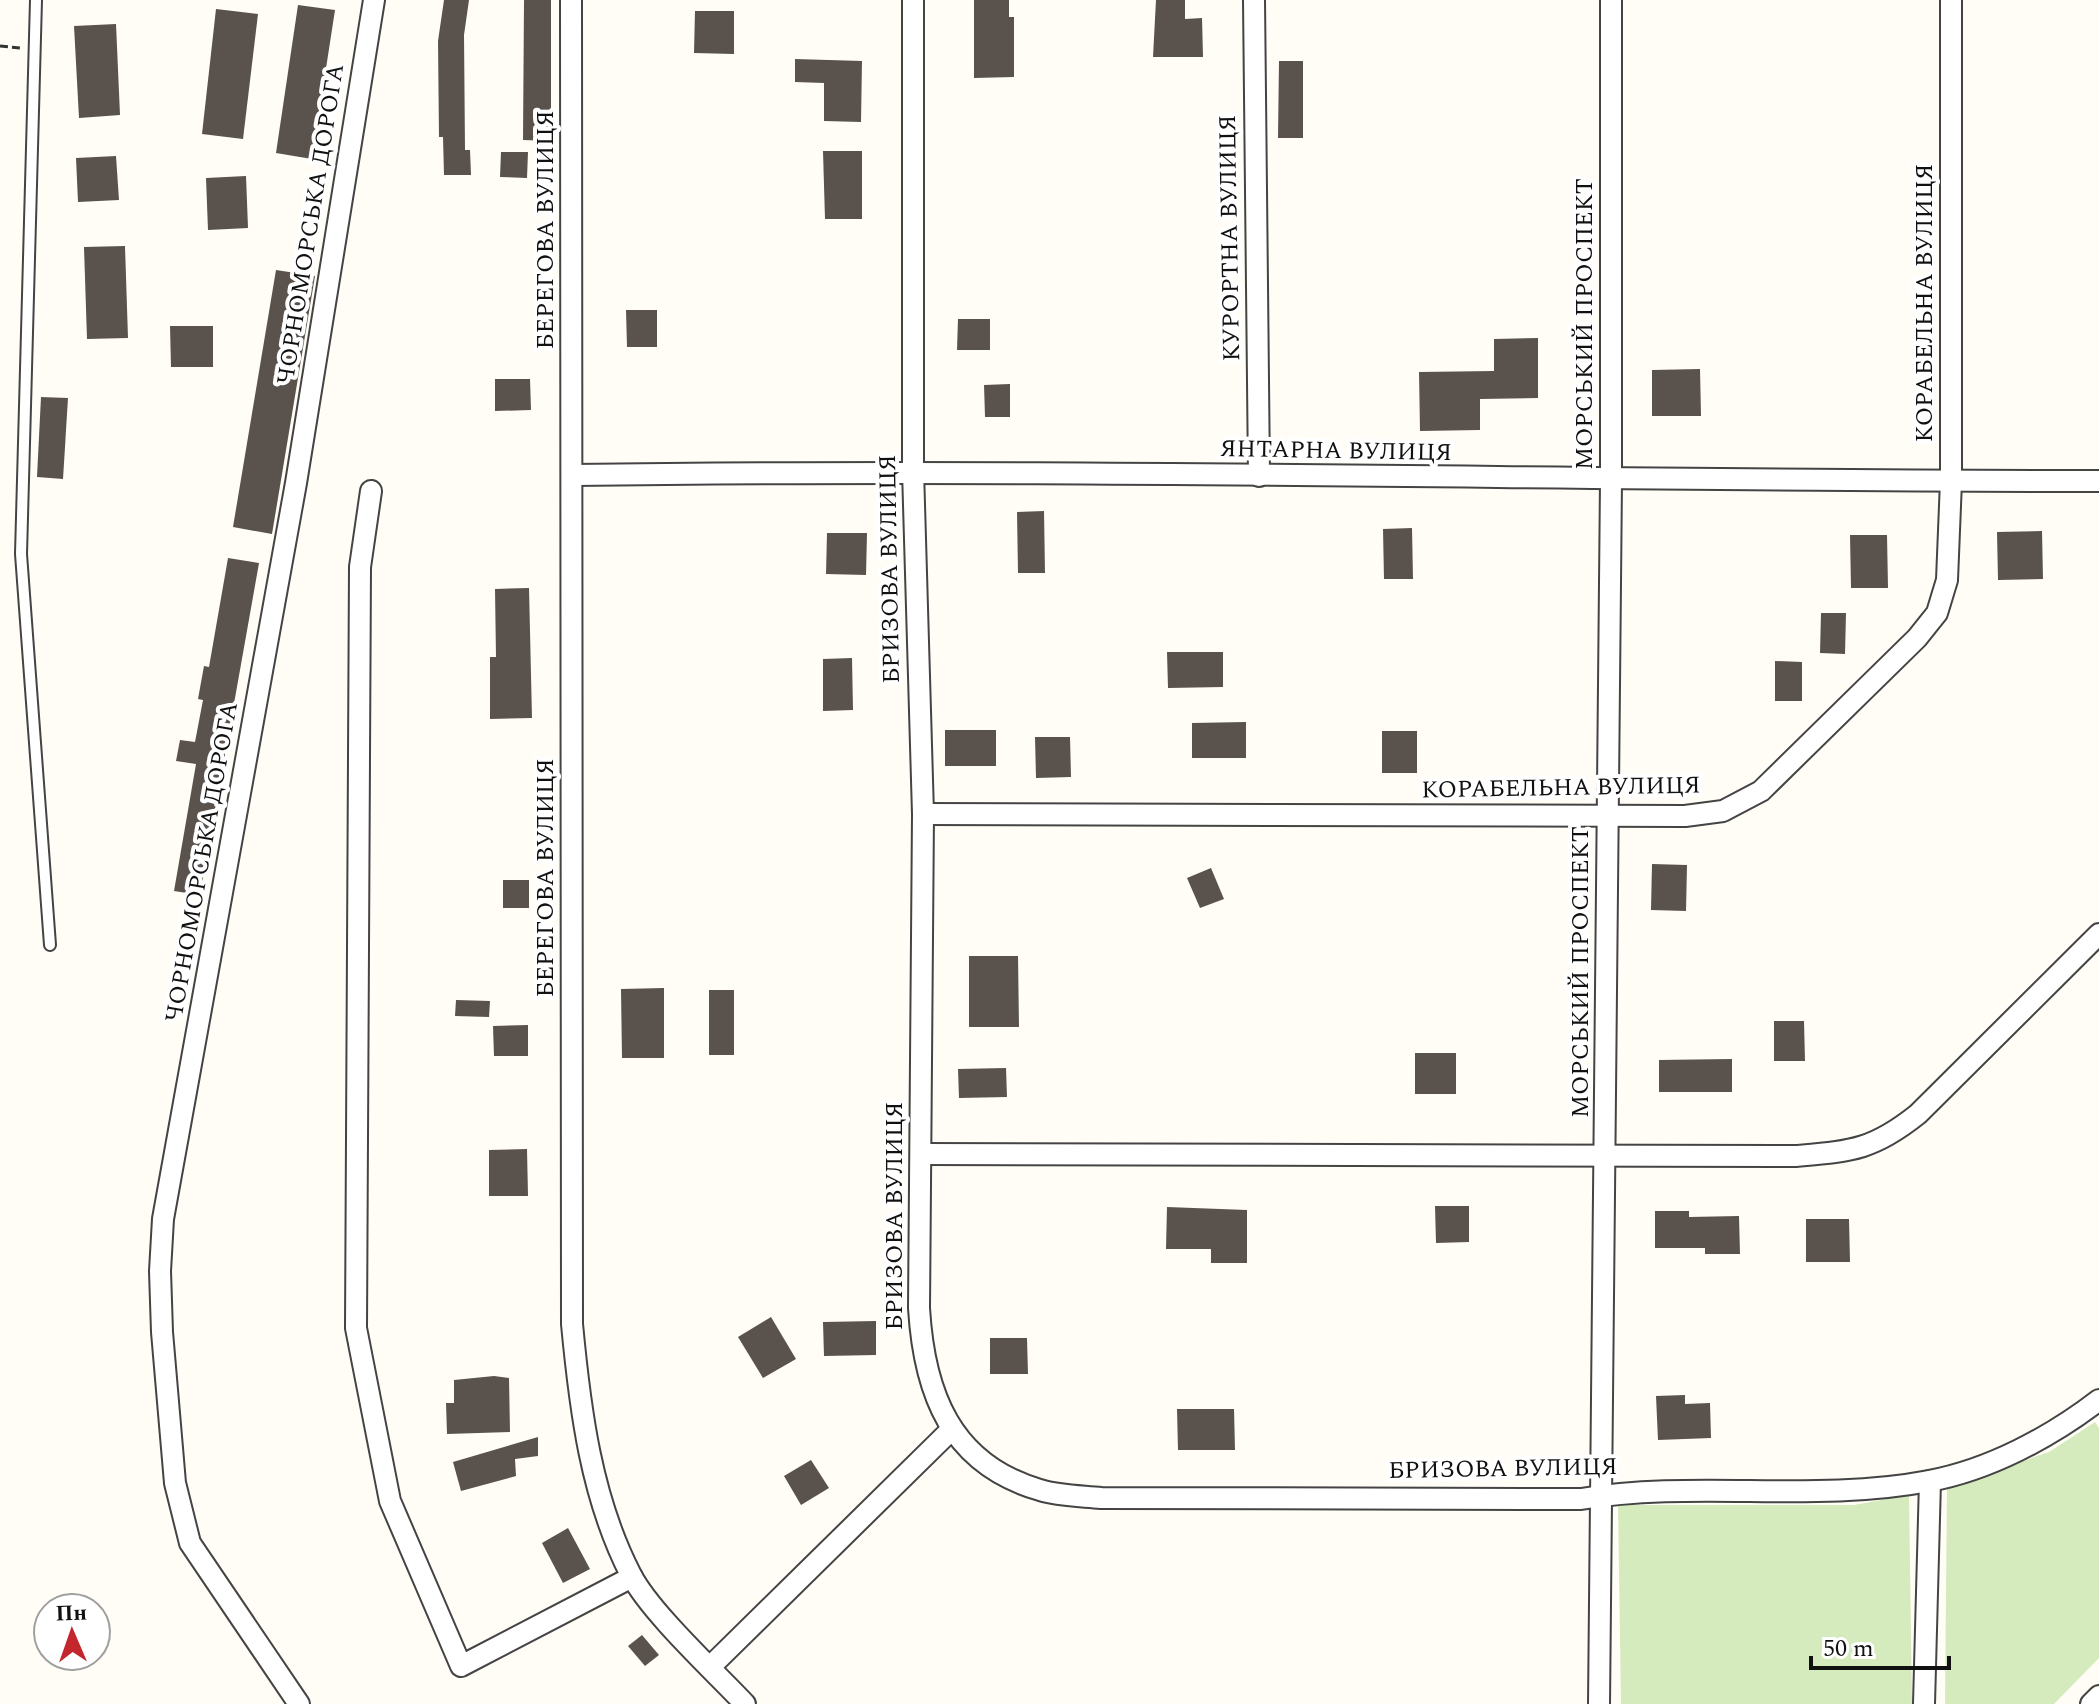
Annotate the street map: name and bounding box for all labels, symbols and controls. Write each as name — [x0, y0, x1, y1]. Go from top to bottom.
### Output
street label: ЧОРНОМОРСЬКА ДОРОГА — [268, 61, 354, 387]
street label: БЕРЕГОВА ВУЛИЦЯ — [528, 110, 564, 350]
street label: КУРОРТНА ВУЛИЦЯ — [1210, 114, 1250, 362]
street label: КОРАБЕЛЬНА ВУЛИЦЯ — [1907, 163, 1943, 443]
street label: МОРСЬКИЙ ПРОСПЕКТ — [1567, 178, 1603, 470]
street label: ЯНТАРНА ВУЛИЦЯ — [1220, 431, 1452, 471]
street label: БРИЗОВА ВУЛИЦЯ — [870, 454, 910, 684]
street label: ЧОРНОМОРСЬКА ДОРОГА — [156, 699, 248, 1025]
street label: БЕРЕГОВА ВУЛИЦЯ — [528, 758, 564, 998]
street label: КОРАБЕЛЬНА ВУЛИЦЯ — [1421, 768, 1701, 808]
street label: МОРСЬКИЙ ПРОСПЕКТ — [1563, 826, 1599, 1118]
street label: БРИЗОВА ВУЛИЦЯ — [877, 1101, 913, 1331]
street label: БРИЗОВА ВУЛИЦЯ — [1388, 1449, 1618, 1489]
north arrow — [32, 1592, 112, 1672]
text: Пн — [55, 1596, 88, 1631]
scale bar — [1811, 1620, 1949, 1670]
text: 50 m — [1823, 1631, 1874, 1667]

